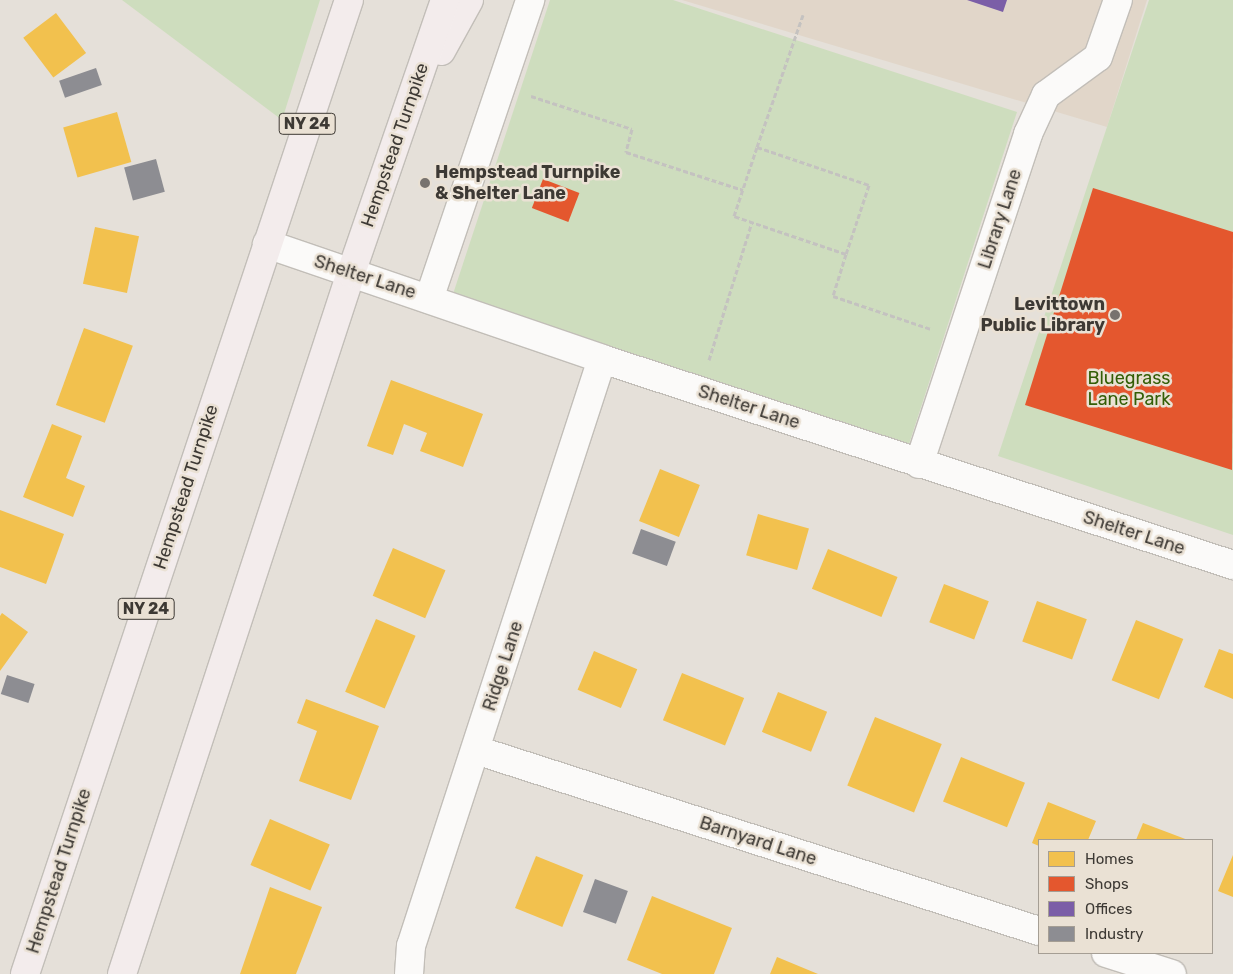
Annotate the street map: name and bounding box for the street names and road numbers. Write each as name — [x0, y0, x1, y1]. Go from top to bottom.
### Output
street label: Hempstead Turnpike — [357, 60, 433, 230]
road number: NY 24 — [278, 110, 336, 138]
street label: Library Lane — [974, 166, 1026, 272]
street label: Shelter Lane — [311, 250, 419, 304]
street label: Shelter Lane — [695, 380, 803, 434]
street label: Hempstead Turnpike — [149, 402, 223, 572]
street label: Shelter Lane — [1080, 506, 1188, 560]
road number: NY 24 — [117, 596, 175, 622]
street label: Ridge Lane — [478, 618, 528, 714]
street label: Hempstead Turnpike — [22, 786, 96, 956]
street label: Barnyard Lane — [697, 812, 819, 870]

